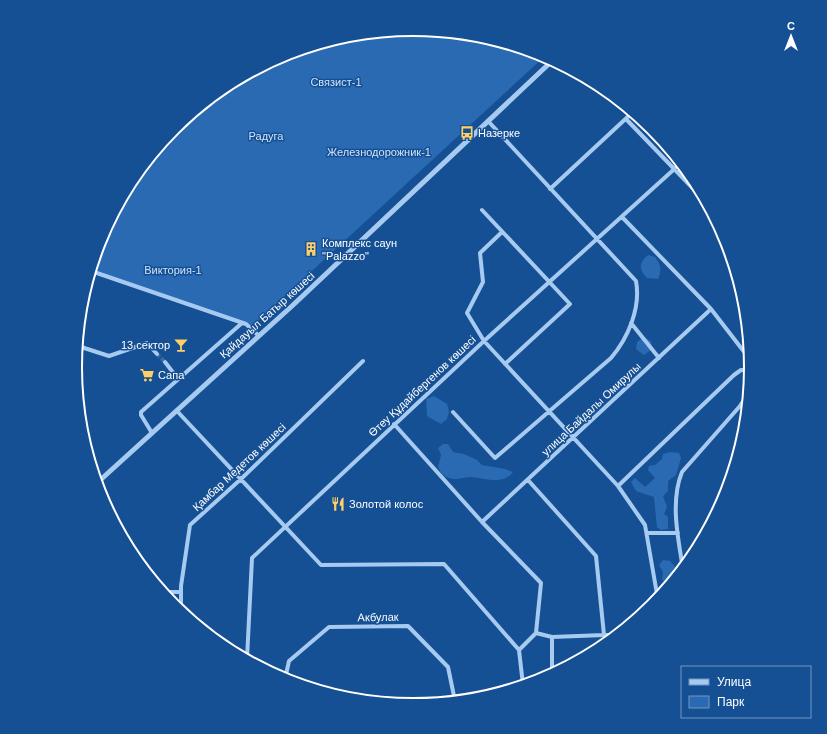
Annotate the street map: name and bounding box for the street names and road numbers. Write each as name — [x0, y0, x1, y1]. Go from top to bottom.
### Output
street label: Қайдауыл Батыр көшесі — [217, 269, 317, 361]
street label: Өтеу Құдайбергенов көшесі — [366, 333, 478, 439]
street label: улица Байдалы Омирулы — [539, 360, 643, 458]
street label: Қамбар Медетов көшесі — [190, 421, 288, 513]
street label: Акбулак — [357, 611, 399, 623]

